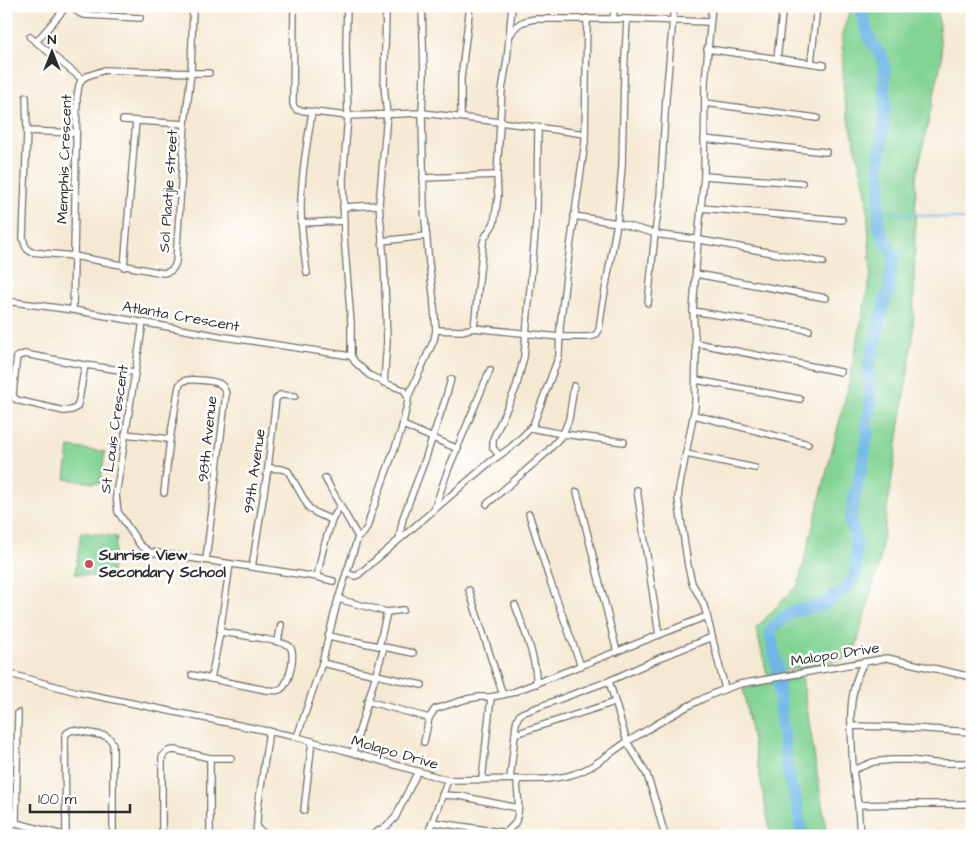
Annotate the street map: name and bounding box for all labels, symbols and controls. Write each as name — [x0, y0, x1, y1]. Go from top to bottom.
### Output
north arrow — [28, 28, 78, 78]
text: N — [48, 30, 57, 50]
street label: Memphis Crescent — [52, 94, 77, 224]
street label: Sol Plaatjie street — [154, 129, 183, 253]
street label: Atlanta Crescent — [121, 296, 241, 337]
street label: St Louis Crescent — [95, 363, 134, 495]
street label: 98th Avenue — [193, 395, 222, 483]
street label: 99th Avenue — [238, 427, 271, 515]
place label: Sunrise View Secondary School — [98, 545, 226, 584]
marker: Sunrise View Secondary School — [83, 558, 95, 570]
street label: Malopo Drive — [789, 637, 881, 672]
street label: Molapo Drive — [349, 730, 441, 775]
scale bar — [30, 782, 130, 814]
text: 100 m — [38, 789, 77, 810]

